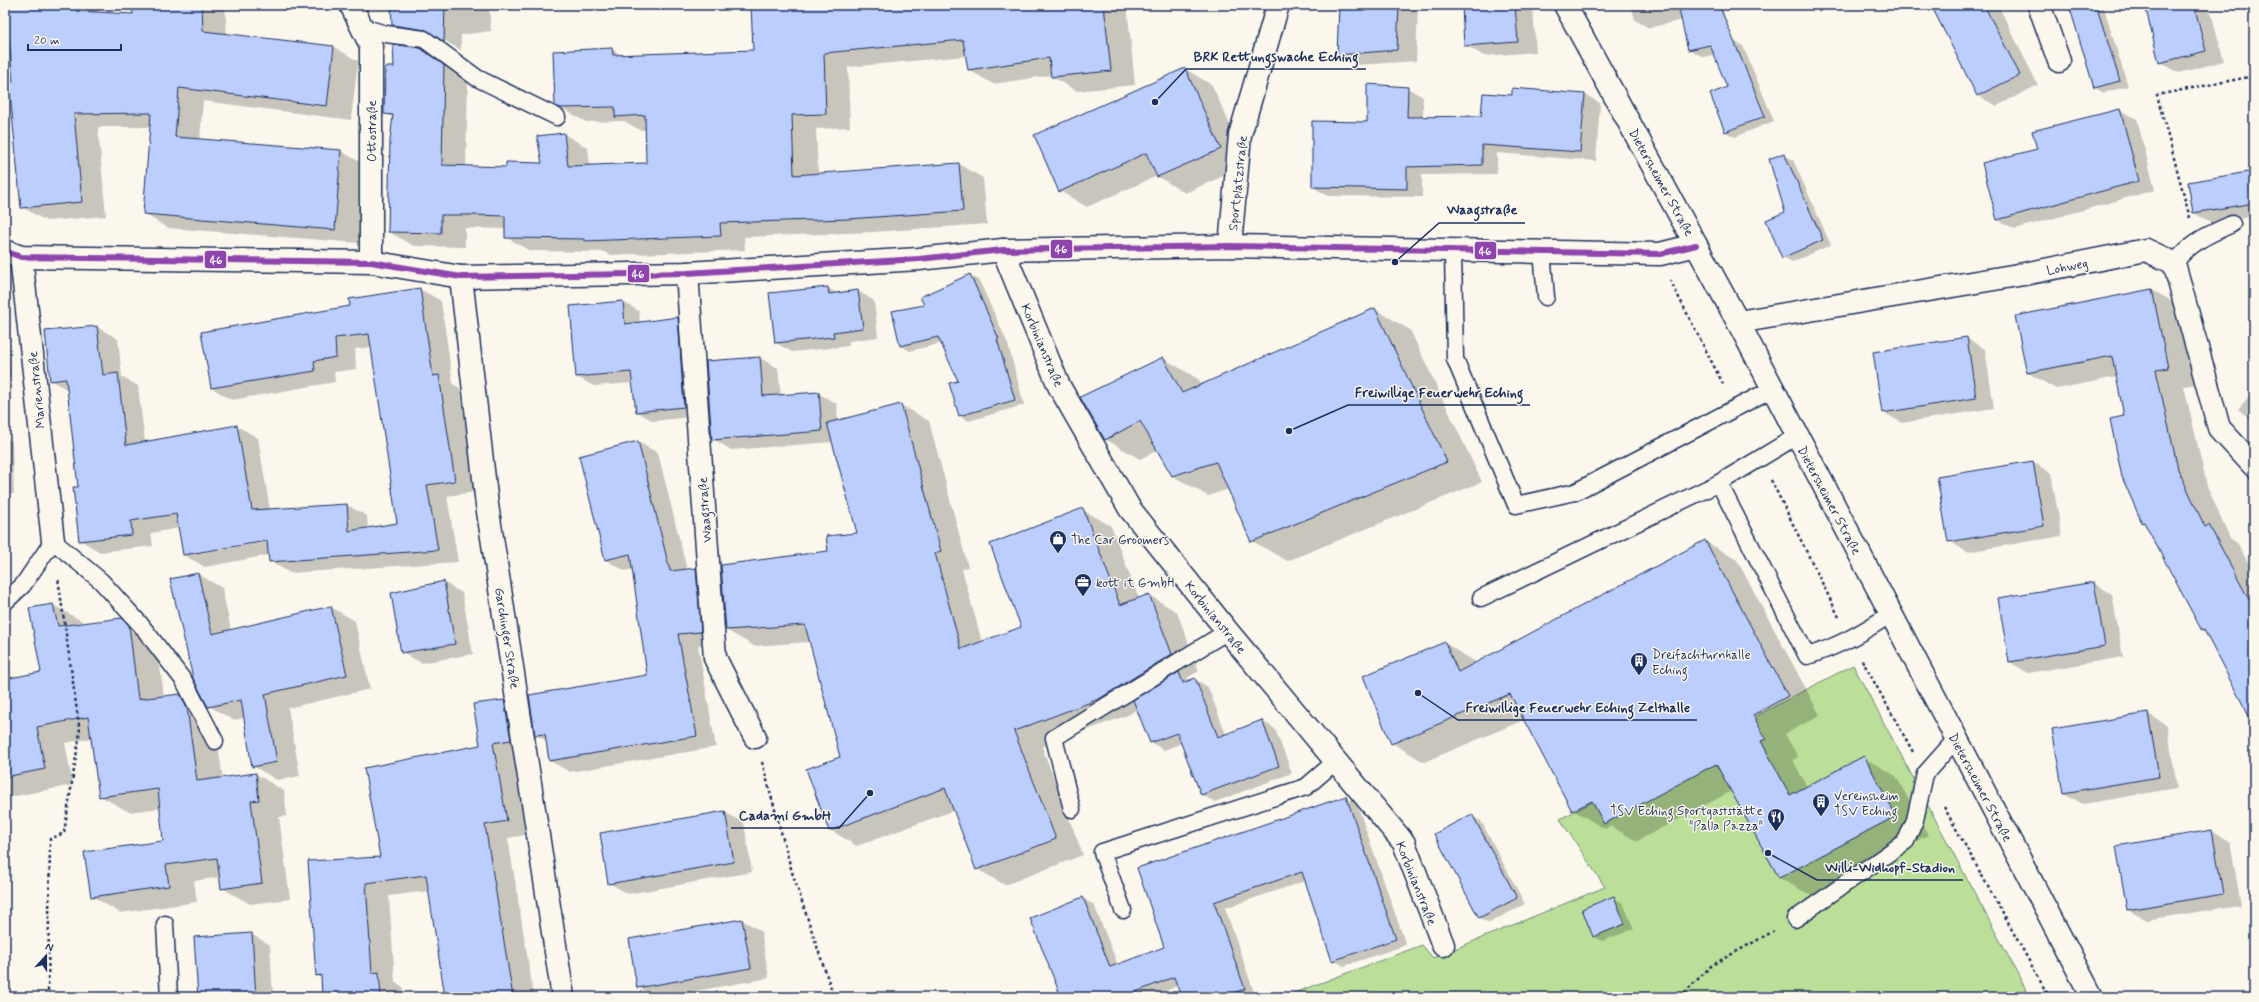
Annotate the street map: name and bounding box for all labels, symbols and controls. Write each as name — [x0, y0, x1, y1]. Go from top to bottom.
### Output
scale bar — [28, 26, 121, 52]
text: 20 m — [34, 33, 60, 49]
callout: BRK Rettungswache Eching — [1186, 43, 1366, 69]
text: BRK Rettungswache Eching — [1194, 48, 1359, 69]
street label: Ottostraße — [364, 100, 381, 162]
street label: Dietersheimer Straße — [1624, 126, 1697, 240]
street label: Sportplatzstraße — [1225, 135, 1252, 232]
callout: Waagstraße — [1439, 197, 1525, 223]
text: Waagstraße — [1446, 201, 1517, 222]
line badge: 46 — [1050, 239, 1073, 259]
line badge: 46 — [1474, 241, 1497, 260]
text: 46 — [1055, 243, 1067, 257]
text: 46 — [1479, 245, 1491, 259]
line badge: 46 — [204, 250, 227, 269]
text: 46 — [210, 254, 222, 268]
street label: Lohweg — [2045, 255, 2089, 280]
line badge: 46 — [627, 264, 650, 283]
text: 46 — [632, 268, 644, 282]
street label: Korbinianstraße — [1016, 301, 1067, 390]
street label: Marienstraße — [25, 350, 50, 429]
callout: Freiwillige Feuerwehr Eching — [1348, 379, 1530, 405]
text: Freiwillige Feuerwehr Eching — [1355, 384, 1524, 405]
street label: Dietersheimer Straße — [1793, 443, 1864, 558]
street label: Waagstraße — [695, 476, 718, 543]
shop icon: The Car Groomers — [1048, 529, 1068, 554]
place label: The Car Groomers — [1071, 532, 1169, 549]
office icon: kott it GmbH — [1073, 572, 1093, 597]
place label: kott it GmbH — [1096, 575, 1174, 592]
street label: Korbinianstraße — [1180, 578, 1249, 658]
street label: Garchinger Straße — [488, 586, 523, 690]
place label: Dreifachturnhalle Eching — [1652, 647, 1751, 681]
building icon: Dreifachturnhalle Eching — [1629, 651, 1649, 676]
callout: Freiwillige Feuerwehr Eching Zelthalle — [1458, 694, 1697, 720]
text: Freiwillige Feuerwehr Eching Zelthalle — [1466, 699, 1690, 720]
street label: Dietersheimer Straße — [1944, 730, 2015, 845]
place label: Vereinsheim TSV Eching — [1834, 788, 1899, 822]
building icon: Vereinsheim TSV Eching — [1811, 792, 1831, 817]
callout: Cadami GmbH — [731, 802, 839, 828]
place label: TSV Eching Sportgaststätte "Palla Pazza" — [1610, 803, 1763, 835]
text: Cadami GmbH — [739, 807, 831, 825]
restaurant icon: TSV Eching Sportgaststätte "Palla Pazza" — [1766, 807, 1786, 832]
street label: Korbinianstraße — [1391, 839, 1440, 928]
callout: Willi-Widhopf-Stadion — [1817, 854, 1963, 880]
text: Willi-Widhopf-Stadion — [1824, 859, 1955, 877]
north arrow — [26, 936, 66, 976]
text: N — [43, 940, 55, 955]

